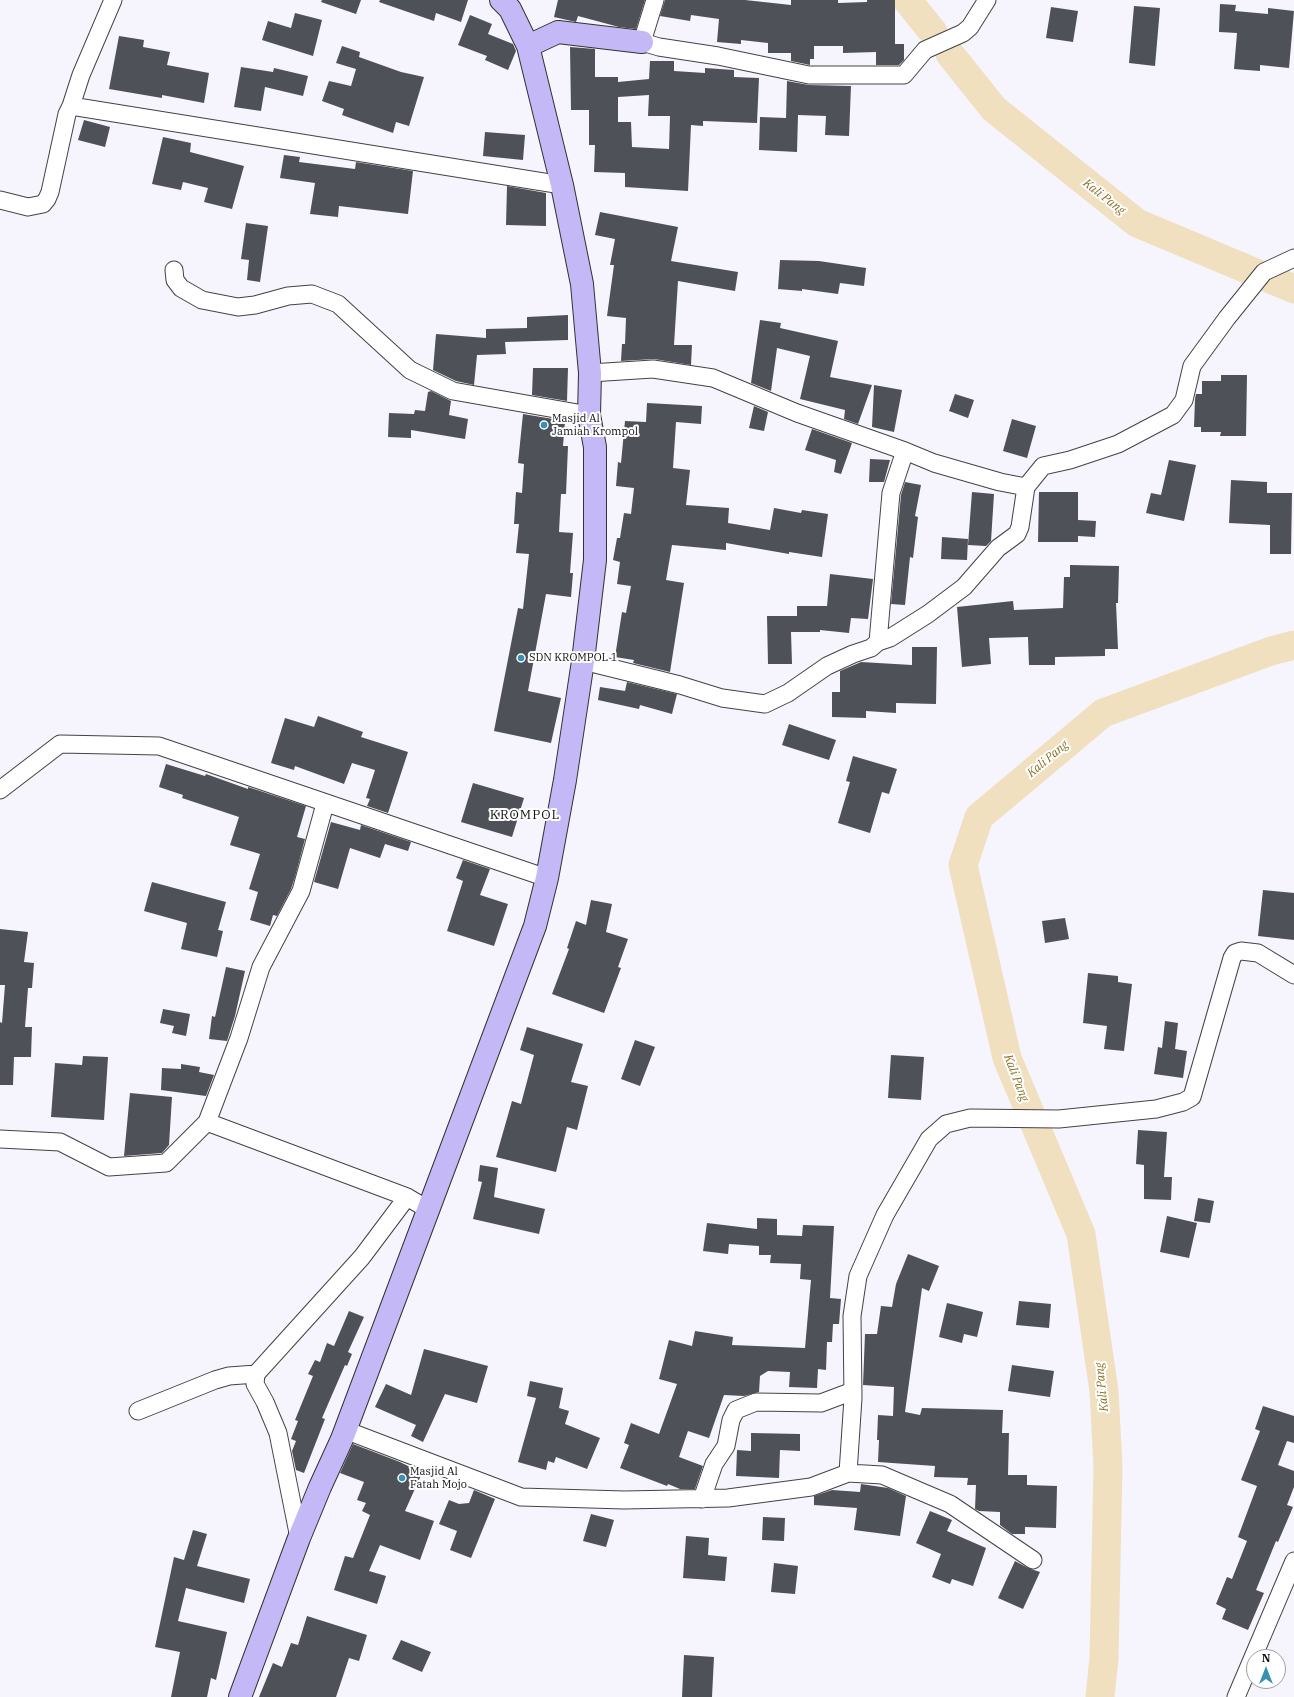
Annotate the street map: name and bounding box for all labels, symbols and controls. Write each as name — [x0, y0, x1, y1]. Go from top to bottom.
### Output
water label: Kali Pang — [1080, 176, 1128, 218]
place label: Masjid Al Jamiah Krompol — [552, 412, 638, 438]
marker: Masjid Al Jamiah Krompol — [539, 420, 549, 430]
place label: SDN KROMPOL 1 — [529, 651, 617, 665]
marker: SDN KROMPOL 1 — [516, 653, 526, 663]
water label: Kali Pang — [1024, 738, 1072, 780]
district label: KROMPOL — [490, 807, 560, 823]
water label: Kali Pang — [1000, 1052, 1032, 1104]
water label: Kali Pang — [1092, 1362, 1112, 1412]
place label: Masjid Al Fatah Mojo — [410, 1465, 467, 1491]
marker: Masjid Al Fatah Mojo — [397, 1473, 407, 1483]
north arrow — [1246, 1649, 1286, 1689]
text: N — [1262, 1651, 1270, 1665]

